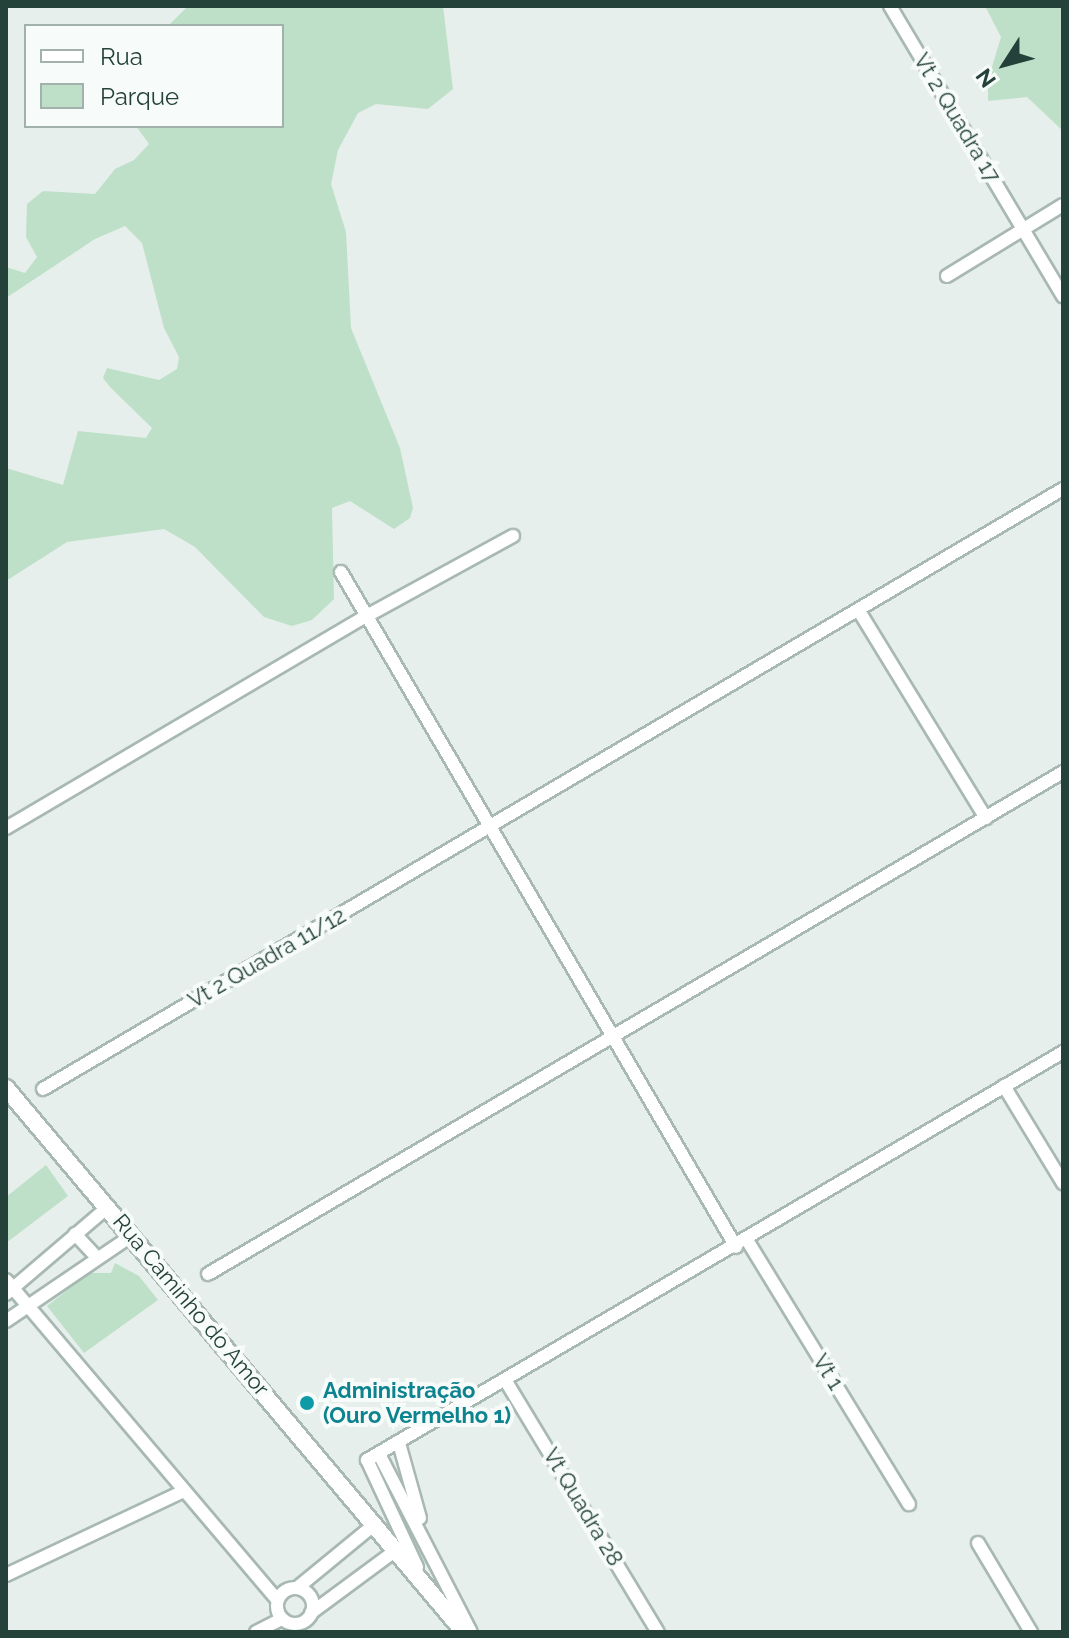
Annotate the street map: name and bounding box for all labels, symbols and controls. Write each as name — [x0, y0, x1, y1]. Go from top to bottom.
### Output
legend — [24, 24, 284, 128]
north arrow — [965, 24, 1045, 104]
text: Rua — [100, 42, 143, 71]
street label: Vt 2 Quadra 17 — [908, 48, 1006, 188]
text: N — [970, 64, 1001, 93]
text: Parque — [100, 82, 179, 111]
street label: Vt 2 Quadra 11/12 — [183, 902, 351, 1014]
street label: Rua Caminho do Amor — [107, 1209, 275, 1401]
street label: Vt 1 — [807, 1349, 849, 1395]
place label: Administração (Ouro Vermelho 1) — [323, 1377, 512, 1428]
marker: Administração (Ouro Vermelho 1) — [298, 1394, 316, 1412]
street label: Vt Quadra 28 — [538, 1443, 628, 1571]

